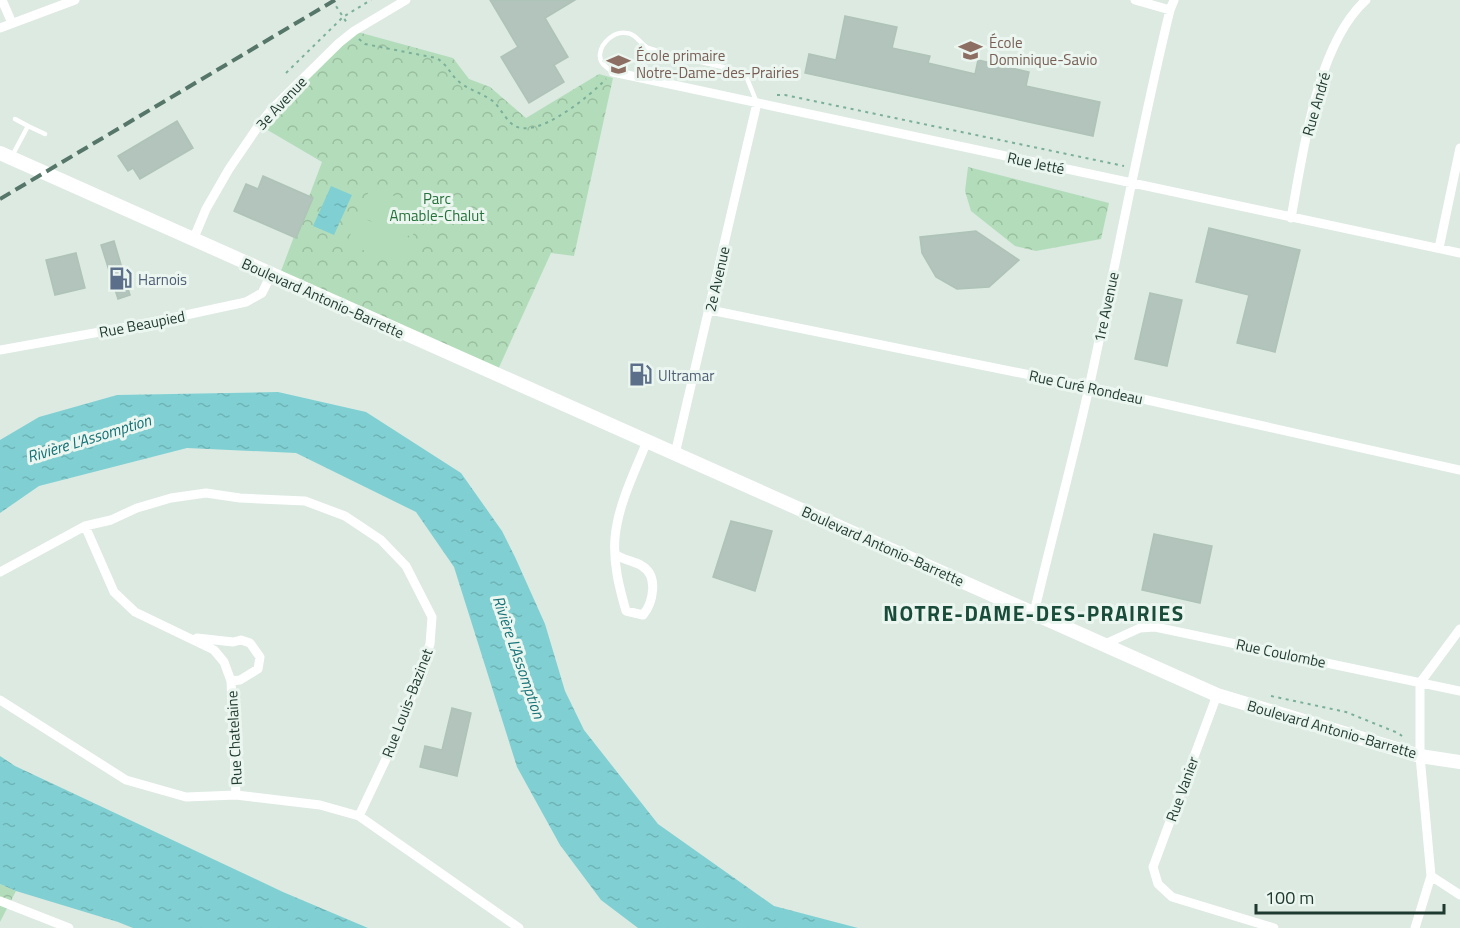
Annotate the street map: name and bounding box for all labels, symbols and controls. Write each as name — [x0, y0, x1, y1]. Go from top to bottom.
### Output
place label: École Dominique-Savio — [989, 31, 1097, 71]
school or university icon: École Dominique-Savio — [958, 38, 984, 64]
place label: École primaire Notre-Dame-des-Prairies — [636, 44, 799, 84]
school or university icon: École primaire Notre-Dame-des-Prairies — [605, 51, 631, 77]
street label: Rue André — [1296, 69, 1336, 139]
street label: 3e Avenue — [250, 71, 312, 135]
street label: Rue Jetté — [1005, 146, 1067, 180]
park label: Parc Amable-Chalut — [390, 187, 485, 227]
street label: 2e Avenue — [698, 244, 736, 314]
street label: Boulevard Antonio-Barrette — [238, 252, 408, 344]
fuel station icon: Harnois — [107, 266, 133, 292]
place label: Harnois — [138, 268, 187, 291]
street label: 1re Avenue — [1087, 270, 1125, 344]
street label: Rue Beaupied — [97, 304, 187, 344]
fuel station icon: Ultramar — [627, 362, 653, 388]
place label: Ultramar — [658, 364, 714, 387]
street label: Rue Curé Rondeau — [1027, 364, 1145, 410]
water label: Rivière L'Assomption — [24, 407, 155, 468]
street label: Boulevard Antonio-Barrette — [798, 500, 968, 592]
water label: Rivière L'Assomption — [487, 592, 552, 723]
district label: NOTRE-DAME-DES-PRAIRIES — [883, 597, 1185, 629]
street label: Rue Coulombe — [1234, 632, 1328, 674]
street label: Rue Louis-Bazinet — [376, 644, 439, 761]
street label: Rue Chatelaine — [220, 690, 248, 786]
street label: Boulevard Antonio-Barrette — [1244, 694, 1420, 764]
street label: Rue Vanier — [1160, 753, 1204, 825]
scale bar — [1256, 877, 1444, 915]
text: 100 m — [1265, 884, 1314, 911]

